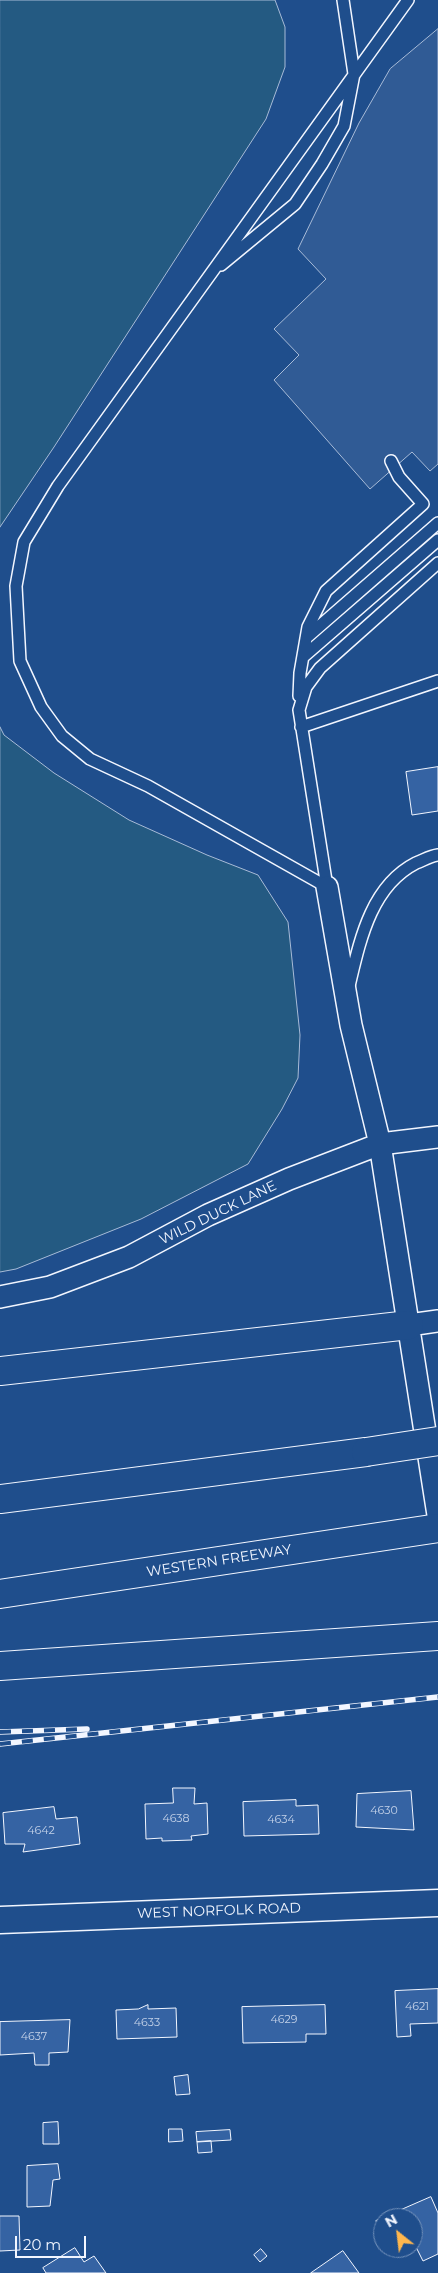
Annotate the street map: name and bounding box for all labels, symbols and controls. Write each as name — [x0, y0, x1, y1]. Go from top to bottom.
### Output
street label: WILD DUCK LANE — [157, 1177, 279, 1249]
street label: WESTERN FREEWAY — [145, 1541, 293, 1581]
house number: 4630 — [370, 1804, 398, 1818]
house number: 4638 — [162, 1812, 190, 1826]
house number: 4634 — [267, 1813, 295, 1827]
house number: 4642 — [27, 1824, 55, 1838]
street label: WEST NORFOLK ROAD — [137, 1900, 301, 1922]
house number: 4621 — [405, 2000, 429, 2014]
house number: 4629 — [271, 2013, 297, 2027]
house number: 4633 — [134, 2016, 160, 2030]
house number: 4637 — [21, 2030, 47, 2044]
north arrow — [373, 2208, 423, 2258]
text: N — [382, 2210, 401, 2231]
scale bar — [18, 2226, 89, 2258]
text: 20 m — [23, 2235, 61, 2254]

